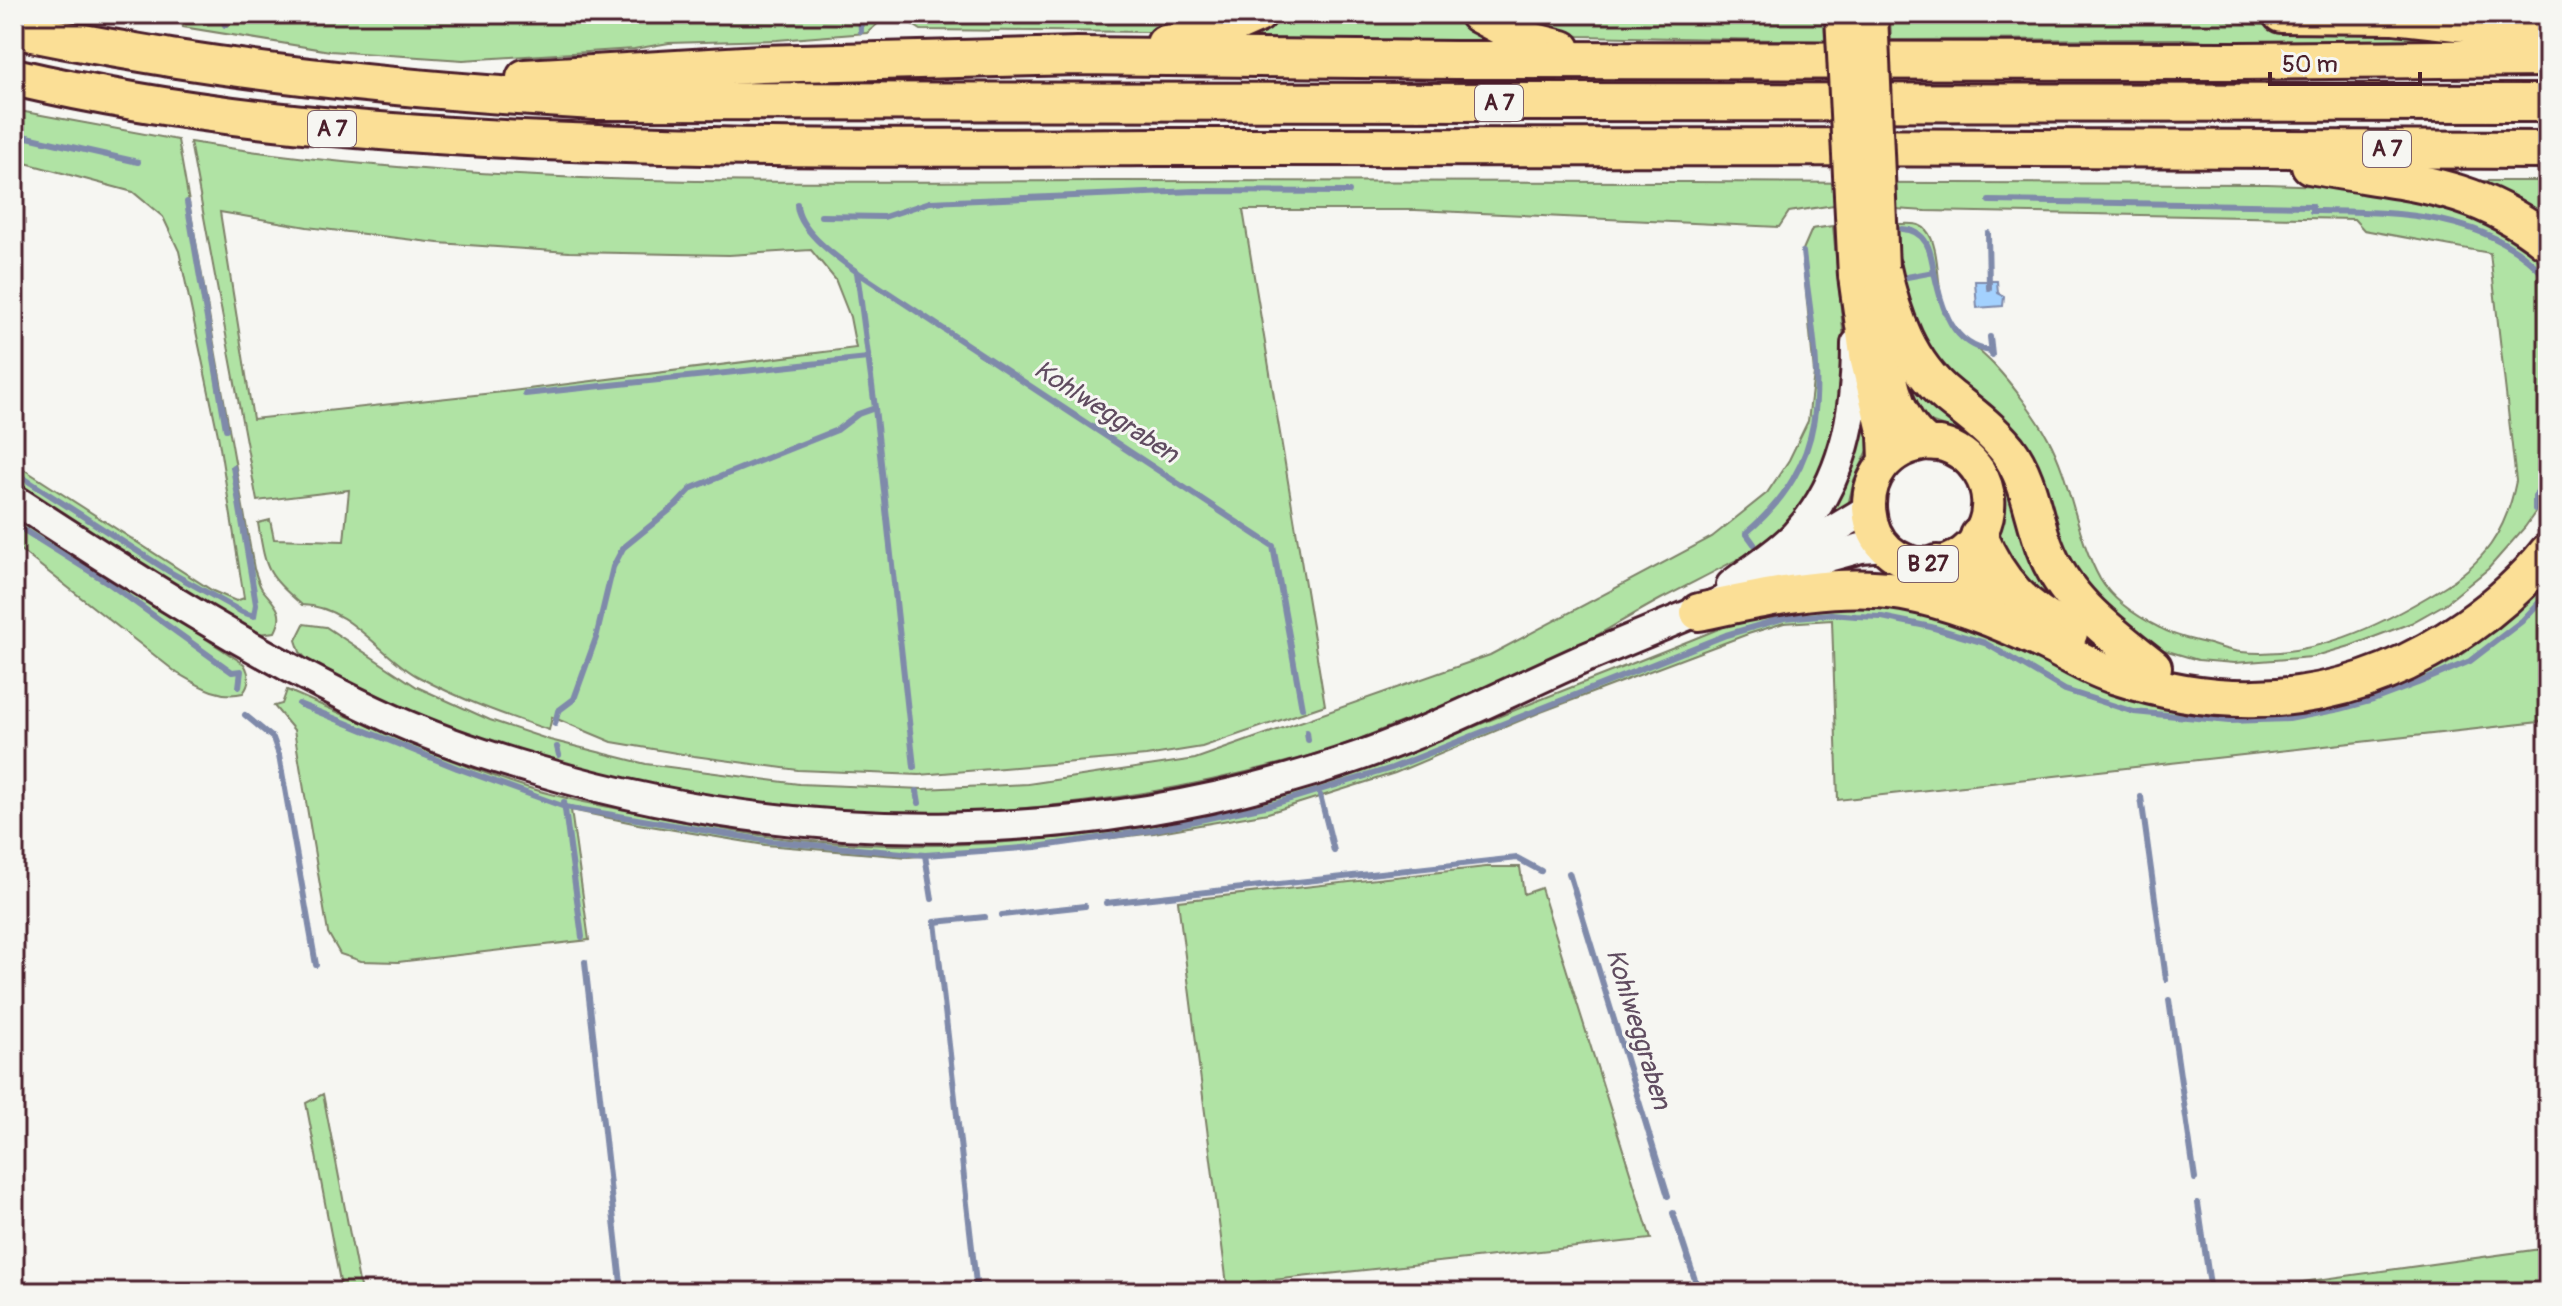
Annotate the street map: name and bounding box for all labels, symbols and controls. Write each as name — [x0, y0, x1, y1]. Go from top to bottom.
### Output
scale bar — [2270, 36, 2420, 86]
text: 50 m — [2282, 50, 2338, 79]
road number: A 7 — [1475, 85, 1523, 121]
road number: A 7 — [308, 111, 356, 147]
road number: A 7 — [2363, 131, 2411, 167]
water label: Kohlweggraben — [1028, 353, 1185, 471]
road number: B 27 — [1898, 546, 1958, 582]
water label: Kohlweggraben — [1598, 945, 1678, 1114]

